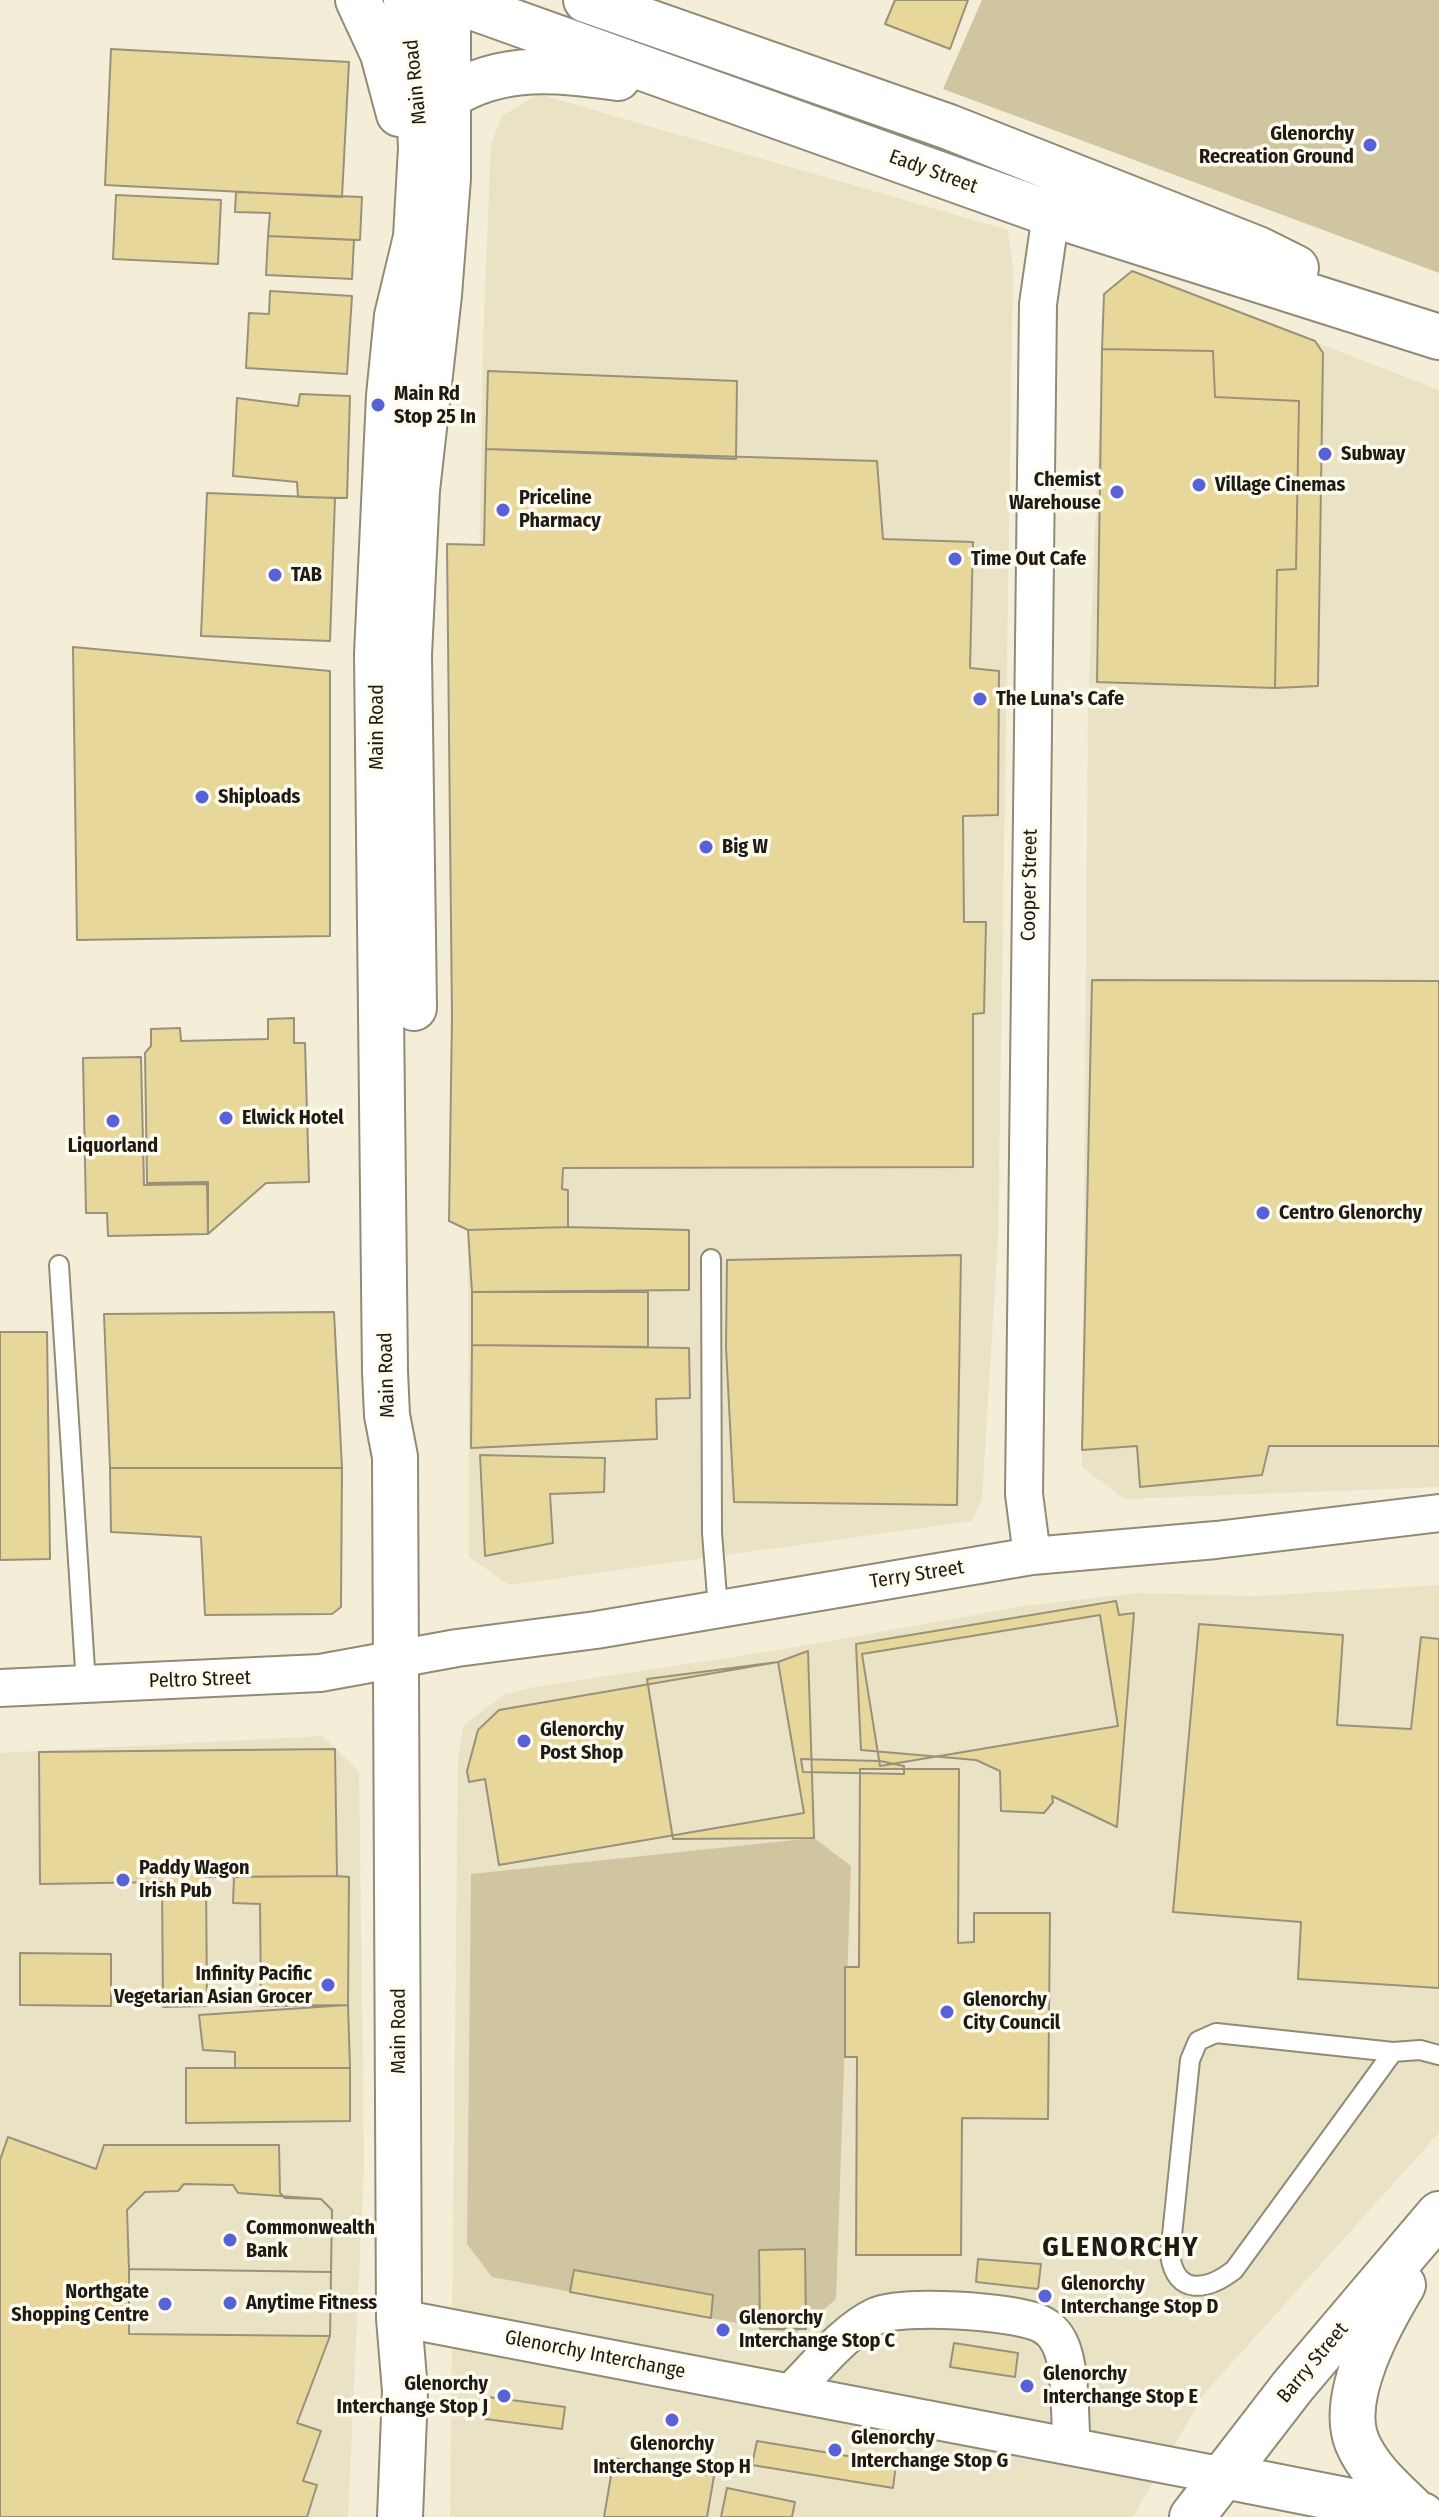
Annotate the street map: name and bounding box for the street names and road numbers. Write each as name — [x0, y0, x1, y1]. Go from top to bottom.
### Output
street label: Main Road — [400, 38, 432, 126]
street label: Eady Street — [885, 145, 981, 199]
street label: Main Road — [365, 684, 389, 770]
street label: Cooper Street — [1017, 829, 1043, 941]
street label: Main Road — [374, 1332, 400, 1418]
street label: Terry Street — [868, 1556, 966, 1594]
street label: Peltro Street — [148, 1666, 252, 1694]
street label: Main Road — [387, 1988, 411, 2074]
street label: Barry Street — [1272, 2318, 1354, 2408]
street label: Glenorchy Interchange — [503, 2326, 687, 2384]

